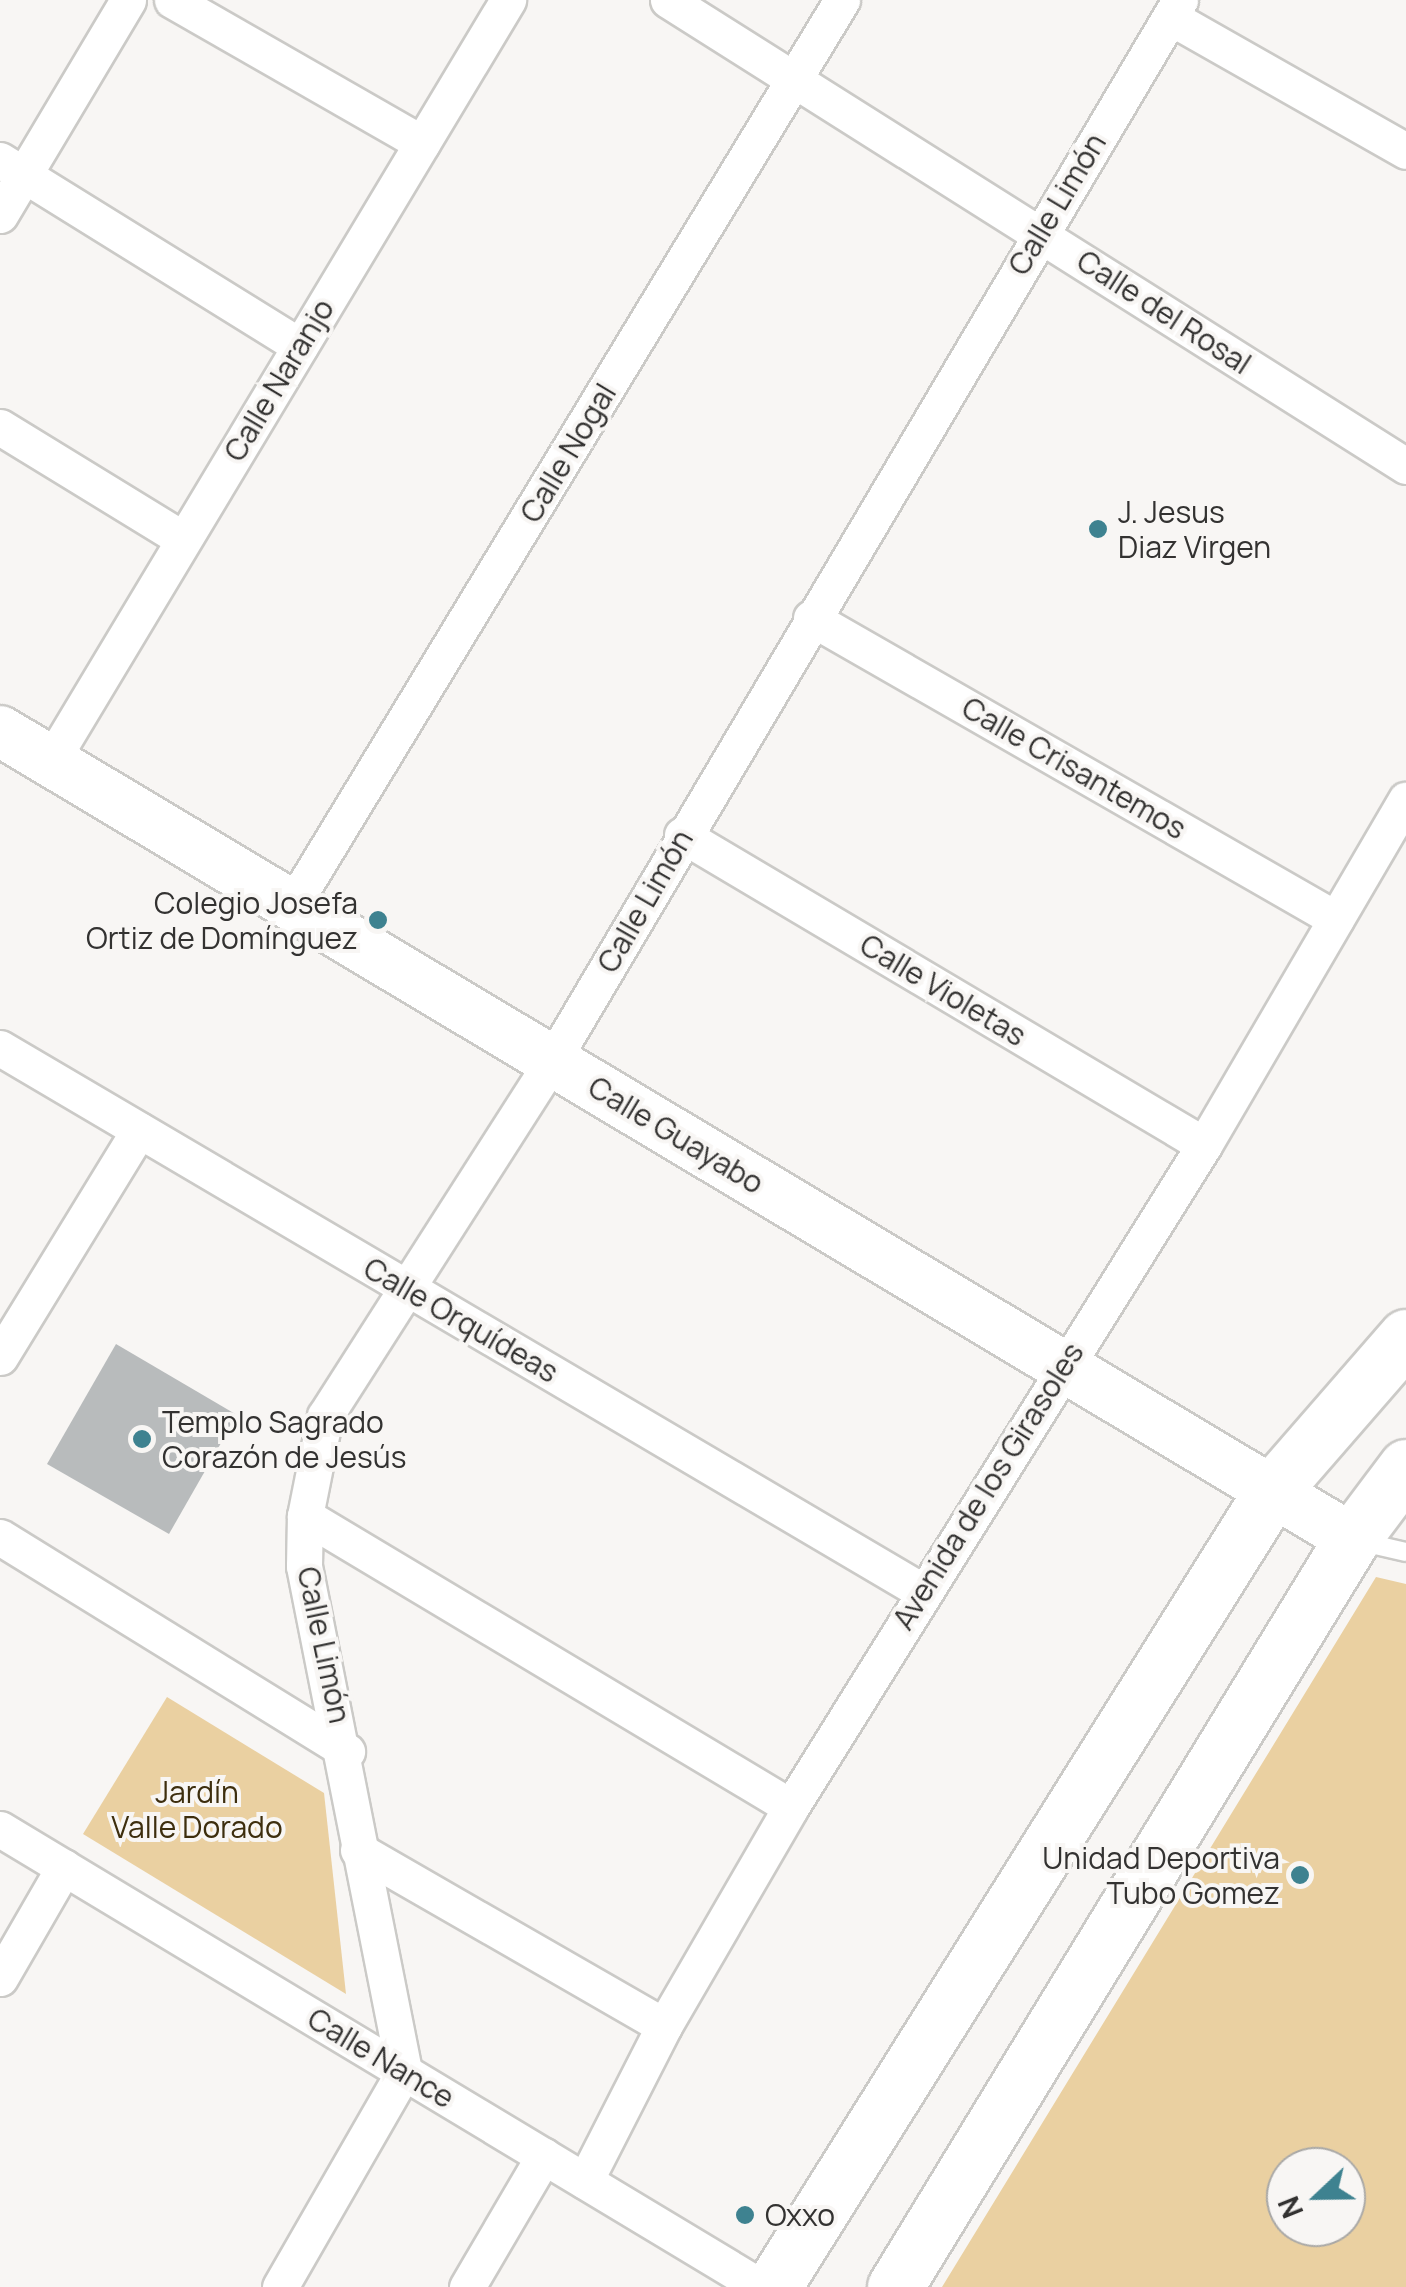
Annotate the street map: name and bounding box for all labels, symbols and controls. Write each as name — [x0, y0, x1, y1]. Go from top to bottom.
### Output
street label: Calle Limón — [1001, 127, 1113, 281]
street label: Calle del Rosal — [1070, 242, 1258, 382]
street label: Calle Naranjo — [216, 292, 342, 468]
street label: Calle Nogal — [513, 377, 623, 529]
place label: J. Jesus Diaz Virgen — [1118, 494, 1271, 564]
marker: J. Jesus Diaz Virgen — [1087, 518, 1109, 540]
street label: Calle Crisantemos — [956, 689, 1192, 847]
street label: Calle Limón — [590, 823, 700, 979]
place label: Colegio Josefa Ortiz de Domínguez — [86, 885, 358, 956]
marker: Colegio Josefa Ortiz de Domínguez — [367, 909, 389, 931]
street label: Calle Violetas — [854, 926, 1032, 1054]
street label: Calle Guayabo — [582, 1069, 770, 1201]
street label: Calle Orquídeas — [358, 1250, 564, 1390]
street label: Avenida de los Girasoles — [885, 1336, 1091, 1636]
place label: Templo Sagrado Corazón de Jesús — [162, 1404, 406, 1474]
marker: Templo Sagrado Corazón de Jesús — [131, 1428, 153, 1450]
street label: Calle Limón — [290, 1564, 358, 1726]
park label: Jardín Valle Dorado — [111, 1774, 283, 1844]
place label: Unidad Deportiva Tubo Gomez — [1042, 1840, 1280, 1910]
marker: Unidad Deportiva Tubo Gomez — [1289, 1864, 1311, 1886]
street label: Calle Nance — [301, 2000, 461, 2116]
north arrow — [1266, 2147, 1366, 2247]
text: N — [1269, 2191, 1311, 2224]
place label: Oxxo — [765, 2197, 835, 2233]
marker: Oxxo — [734, 2204, 756, 2226]

